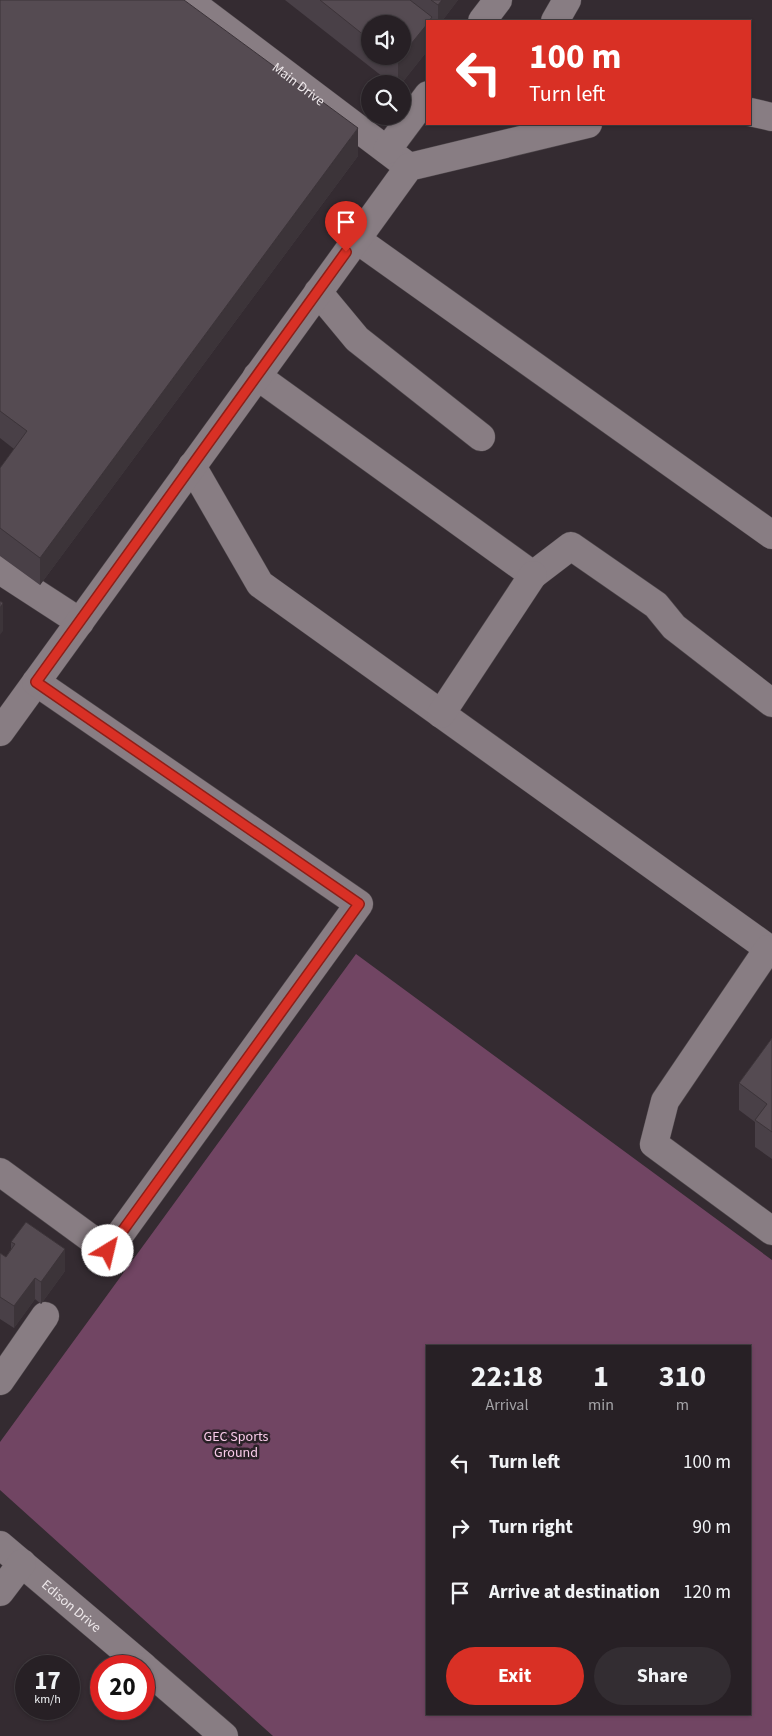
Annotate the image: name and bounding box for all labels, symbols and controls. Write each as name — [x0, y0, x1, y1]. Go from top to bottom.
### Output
map controls — [361, 15, 411, 125]
button: sound — [361, 15, 411, 65]
text: 100 m — [529, 32, 621, 82]
icon: left — [446, 40, 511, 105]
street label: Main Drive — [268, 58, 329, 111]
button: search — [361, 75, 411, 125]
text: Turn left — [529, 78, 605, 110]
pin — [325, 201, 367, 252]
icon: arrive — [332, 208, 360, 236]
position arrow — [81, 1224, 133, 1276]
text: 22:18 — [471, 1355, 543, 1398]
text: 1 — [593, 1355, 609, 1398]
text: 310 — [659, 1355, 706, 1398]
text: Arrival — [485, 1394, 528, 1416]
text: min — [588, 1394, 614, 1416]
text: m — [676, 1394, 689, 1416]
park label: GEC Sports Ground — [204, 1427, 269, 1463]
icon: left — [446, 1449, 474, 1477]
text: Turn left — [489, 1449, 560, 1476]
text: 100 m — [683, 1449, 731, 1476]
icon: right — [446, 1514, 474, 1542]
text: Turn right — [489, 1514, 573, 1541]
text: 90 m — [693, 1514, 731, 1541]
street label: Edison Drive — [37, 1575, 105, 1638]
icon: arrive — [446, 1579, 474, 1607]
text: Arrive at destination — [489, 1579, 660, 1606]
text: 120 m — [683, 1579, 731, 1606]
button: Exit — [446, 1647, 584, 1705]
button: Share — [594, 1647, 731, 1705]
speed limit sign: 20 — [90, 1655, 155, 1720]
text: 17 — [34, 1663, 61, 1699]
text: km/h — [34, 1691, 61, 1708]

